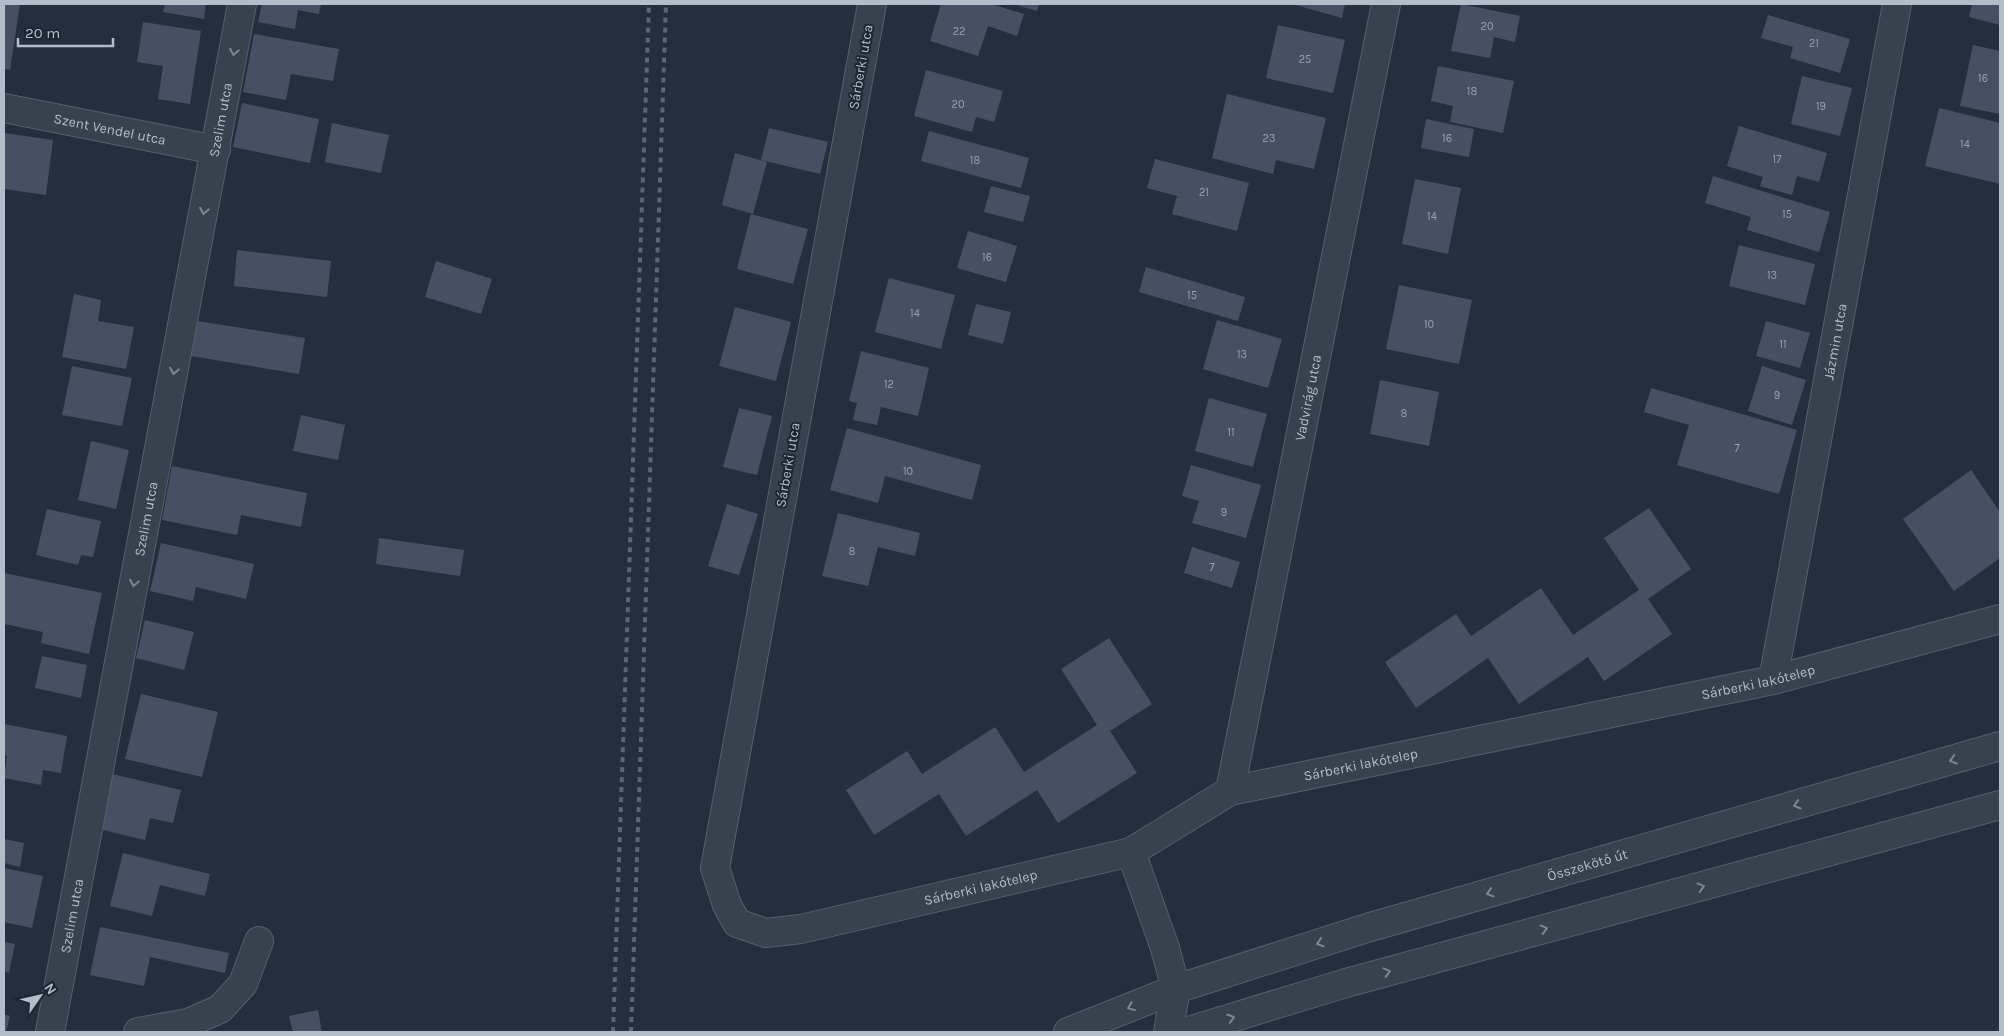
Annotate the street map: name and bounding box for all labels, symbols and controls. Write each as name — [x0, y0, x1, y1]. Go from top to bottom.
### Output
scale bar — [18, 15, 112, 47]
house number: 20 — [1481, 20, 1493, 33]
street label: Sárberki utca — [845, 23, 877, 111]
text: 20 m — [25, 24, 60, 42]
house number: 22 — [953, 25, 965, 38]
house number: 21 — [1809, 37, 1819, 50]
one-way arrow — [229, 47, 239, 56]
house number: 25 — [1299, 53, 1311, 66]
house number: 16 — [1978, 72, 1988, 85]
street label: Szelim utca — [205, 81, 236, 158]
house number: 18 — [1467, 85, 1477, 98]
house number: 20 — [952, 98, 964, 111]
house number: 19 — [1816, 100, 1826, 113]
street label: Szent Vendel utca — [52, 110, 167, 148]
house number: 23 — [1263, 132, 1275, 145]
house number: 16 — [1442, 132, 1452, 145]
house number: 14 — [1960, 138, 1970, 151]
house number: 17 — [1773, 153, 1781, 166]
house number: 18 — [970, 154, 980, 167]
house number: 21 — [1199, 186, 1209, 199]
one-way arrow — [199, 207, 210, 216]
house number: 15 — [1782, 208, 1792, 221]
house number: 14 — [1427, 210, 1437, 223]
house number: 16 — [982, 251, 992, 264]
house number: 13 — [1767, 269, 1777, 282]
house number: 15 — [1187, 289, 1197, 302]
street label: Jázmin utca — [1820, 302, 1850, 381]
house number: 14 — [910, 307, 920, 320]
house number: 10 — [1424, 318, 1434, 331]
house number: 11 — [1779, 338, 1787, 351]
house number: 13 — [1237, 348, 1247, 361]
street label: Vadvirág utca — [1291, 353, 1325, 442]
one-way arrow — [169, 367, 180, 376]
house number: 12 — [884, 378, 894, 391]
house number: 9 — [1774, 389, 1780, 402]
house number: 8 — [1401, 407, 1408, 420]
street label: Sárberki utca — [772, 421, 804, 509]
house number: 11 — [1227, 426, 1235, 439]
house number: 7 — [1734, 442, 1740, 455]
house number: 10 — [903, 465, 913, 478]
street label: Szelim utca — [131, 480, 161, 558]
house number: 9 — [1221, 506, 1227, 519]
house number: 8 — [849, 545, 856, 558]
house number: 7 — [1209, 561, 1215, 574]
one-way arrow — [130, 578, 140, 587]
street label: Sárberki lakótelep — [1700, 661, 1817, 703]
street label: Sárberki lakótelep — [1302, 744, 1419, 784]
one-way arrow — [1950, 754, 1958, 764]
one-way arrow — [1794, 799, 1802, 809]
street label: Összekötő út — [1545, 845, 1630, 884]
street label: Sárberki lakótelep — [922, 866, 1039, 909]
street label: Szelim utca — [56, 877, 87, 955]
one-way arrow — [1696, 882, 1704, 892]
one-way arrow — [1486, 887, 1494, 897]
one-way arrow — [1539, 925, 1547, 935]
one-way arrow — [1317, 937, 1325, 947]
one-way arrow — [1382, 967, 1391, 977]
north arrow — [15, 971, 65, 1021]
text: N — [41, 980, 60, 998]
one-way arrow — [1127, 1001, 1136, 1011]
one-way arrow — [1227, 1013, 1235, 1023]

